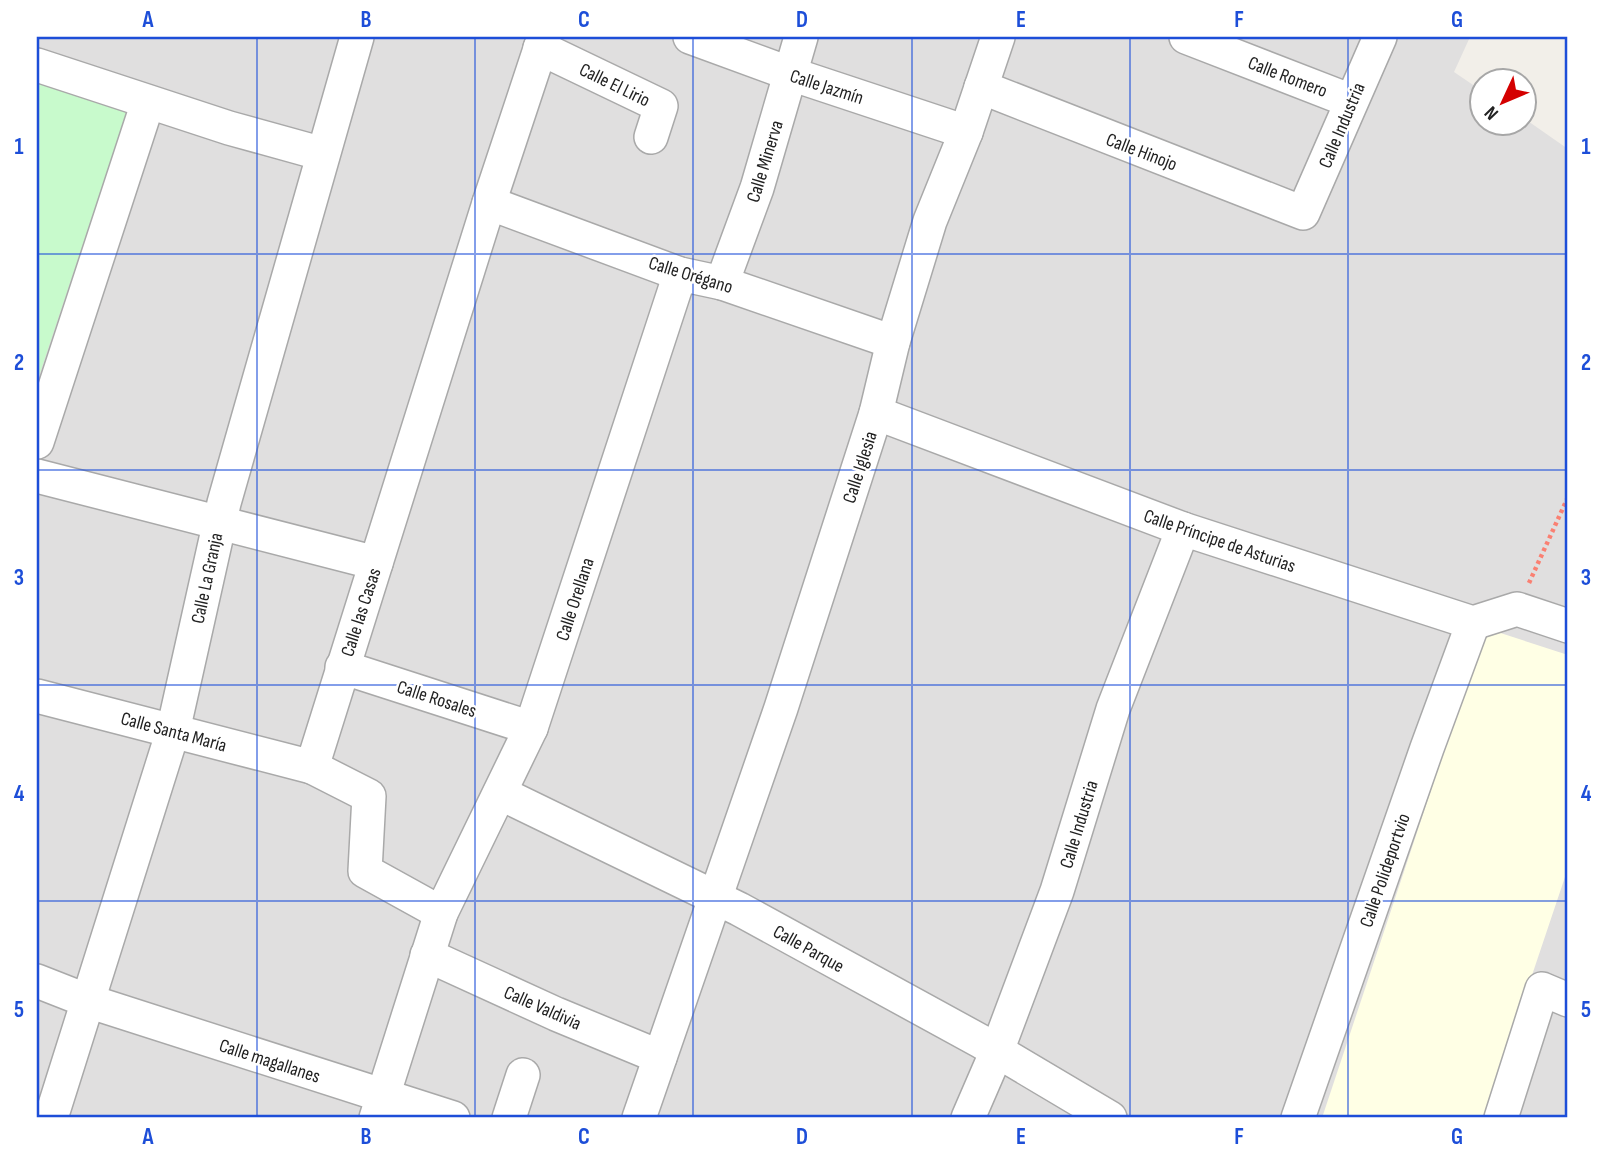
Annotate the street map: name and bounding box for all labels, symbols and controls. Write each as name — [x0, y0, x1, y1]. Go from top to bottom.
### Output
text: A — [142, 6, 155, 34]
text: B — [361, 6, 372, 34]
text: C — [578, 6, 590, 34]
text: D — [796, 6, 808, 34]
text: E — [1016, 6, 1026, 34]
text: F — [1234, 6, 1244, 34]
text: G — [1451, 6, 1463, 34]
street label: Calle Romero — [1244, 52, 1330, 103]
street label: Calle El Lirio — [575, 58, 653, 112]
street label: Calle Jazmín — [787, 65, 866, 110]
north arrow — [1468, 66, 1538, 136]
street label: Calle Industria — [1314, 79, 1371, 172]
text: N — [1480, 101, 1504, 124]
street label: Calle Minerva — [742, 118, 789, 205]
street label: Calle Hinojo — [1103, 128, 1180, 176]
text: 1 — [14, 133, 24, 161]
text: 1 — [1581, 133, 1591, 161]
street label: Calle Orégano — [646, 252, 735, 299]
text: 2 — [14, 349, 24, 377]
text: 2 — [1581, 349, 1591, 377]
street label: Calle Iglesia — [838, 429, 883, 506]
street label: Calle Príncipe de Asturias — [1141, 505, 1299, 578]
street label: Calle La Granja — [187, 531, 228, 626]
street label: Calle Orellana — [551, 555, 600, 644]
text: 3 — [14, 564, 24, 592]
text: 3 — [1581, 564, 1591, 592]
street label: Calle las Casas — [336, 565, 387, 660]
street label: Calle Rosales — [394, 676, 479, 723]
street label: Calle Santa María — [118, 707, 229, 758]
street label: Calle Industria — [1055, 778, 1104, 871]
text: 4 — [14, 780, 25, 808]
text: 4 — [1581, 780, 1592, 808]
street label: Calle Polideportvio — [1355, 811, 1416, 930]
street label: Calle Parque — [769, 920, 848, 978]
street label: Calle Valdivia — [500, 981, 585, 1036]
text: 5 — [14, 996, 24, 1024]
text: 5 — [1581, 996, 1591, 1024]
street label: Calle magallanes — [216, 1034, 323, 1089]
text: A — [142, 1123, 155, 1151]
text: B — [361, 1123, 372, 1151]
text: C — [578, 1123, 590, 1151]
text: D — [796, 1123, 808, 1151]
text: E — [1016, 1123, 1026, 1151]
text: F — [1234, 1123, 1244, 1151]
text: G — [1451, 1123, 1463, 1151]

